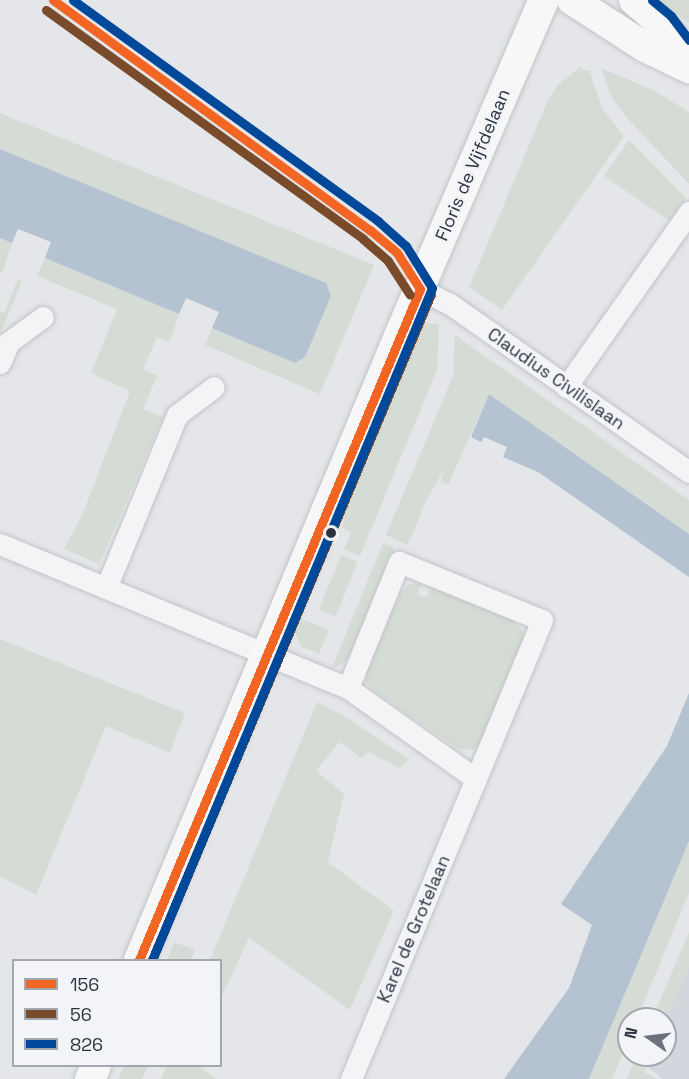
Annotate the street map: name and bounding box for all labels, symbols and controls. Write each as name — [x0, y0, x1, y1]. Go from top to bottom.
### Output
street label: Floris de Vijfdelaan — [431, 86, 515, 244]
street label: Claudius Civilislaan — [483, 323, 629, 435]
unlabelled marker — [325, 527, 337, 539]
street label: Karel de Grotelaan — [373, 852, 455, 1006]
legend — [12, 959, 222, 1067]
text: 156 — [70, 973, 99, 996]
text: 56 — [70, 1003, 92, 1026]
north arrow — [617, 1007, 677, 1067]
text: N — [620, 1025, 642, 1041]
text: 826 — [70, 1033, 103, 1056]

